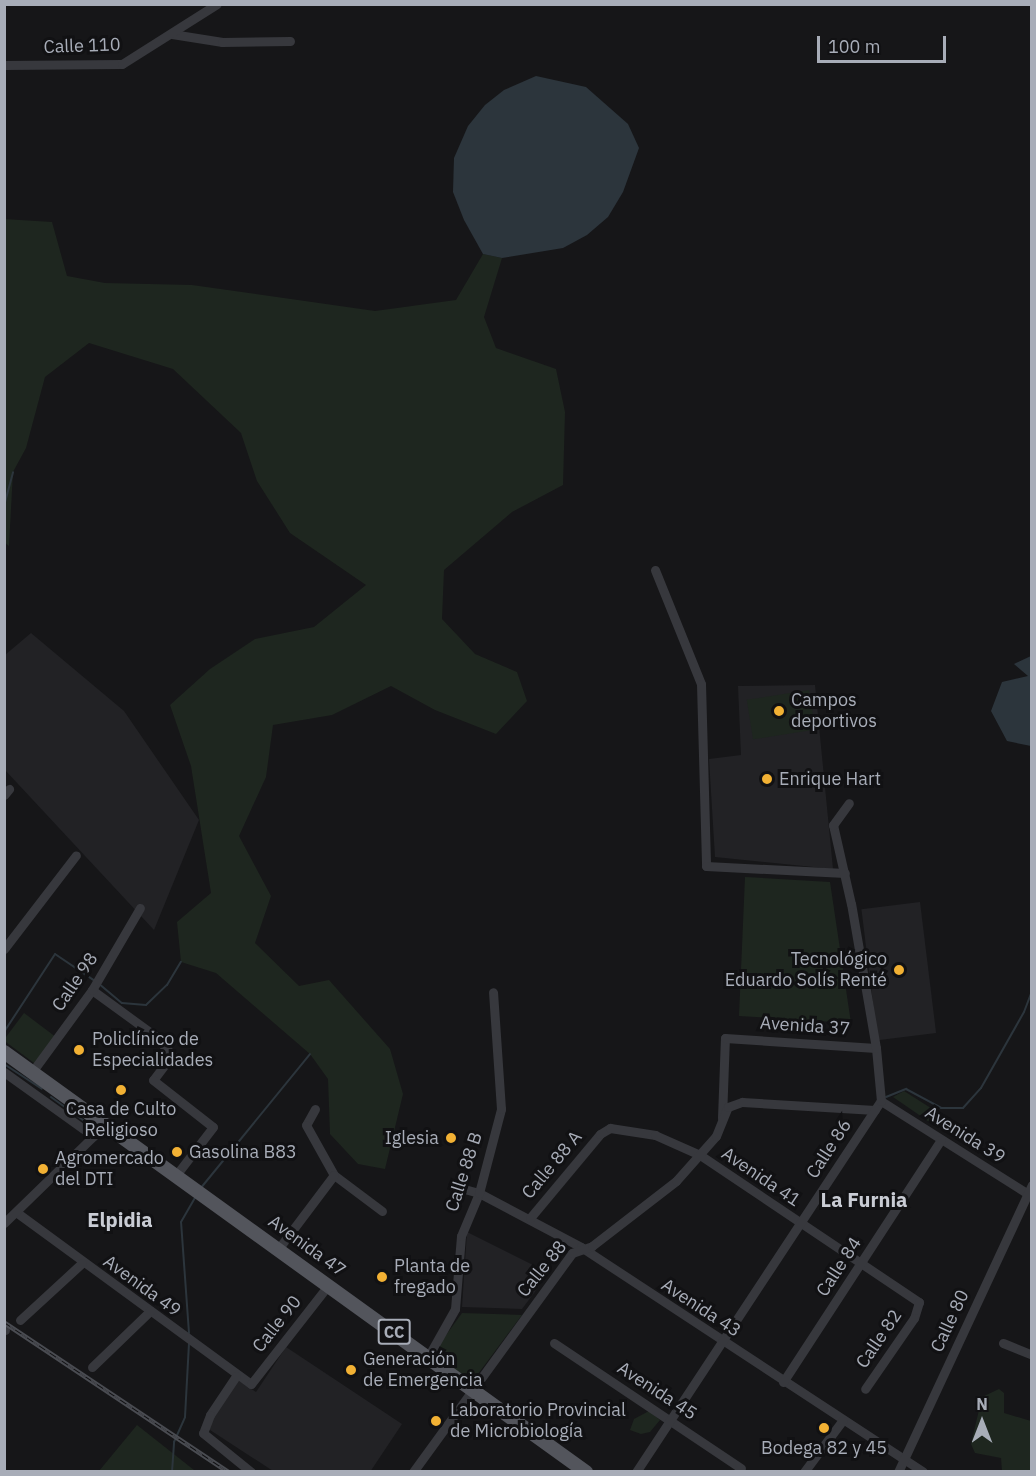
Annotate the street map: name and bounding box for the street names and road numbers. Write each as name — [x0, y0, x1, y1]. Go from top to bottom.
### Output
street label: Calle 110 — [43, 34, 121, 58]
street label: Calle 98 — [48, 949, 102, 1015]
street label: Avenida 37 — [759, 1012, 851, 1040]
street label: Avenida 39 — [921, 1102, 1009, 1168]
street label: Calle 86 — [802, 1115, 856, 1183]
street label: Calle 88 A — [517, 1127, 587, 1203]
street label: Calle 88 B — [441, 1130, 487, 1214]
street label: Avenida 41 — [717, 1143, 805, 1211]
street label: Avenida 47 — [264, 1211, 350, 1281]
street label: Calle 84 — [812, 1233, 866, 1301]
street label: Calle 88 — [513, 1236, 571, 1302]
street label: Avenida 49 — [99, 1251, 185, 1321]
street label: Avenida 43 — [657, 1274, 745, 1342]
street label: Calle 80 — [926, 1286, 974, 1356]
street label: Calle 90 — [248, 1291, 306, 1357]
street label: Calle 82 — [852, 1306, 906, 1372]
road number: CC — [378, 1319, 410, 1345]
street label: Avenida 45 — [613, 1357, 701, 1425]

